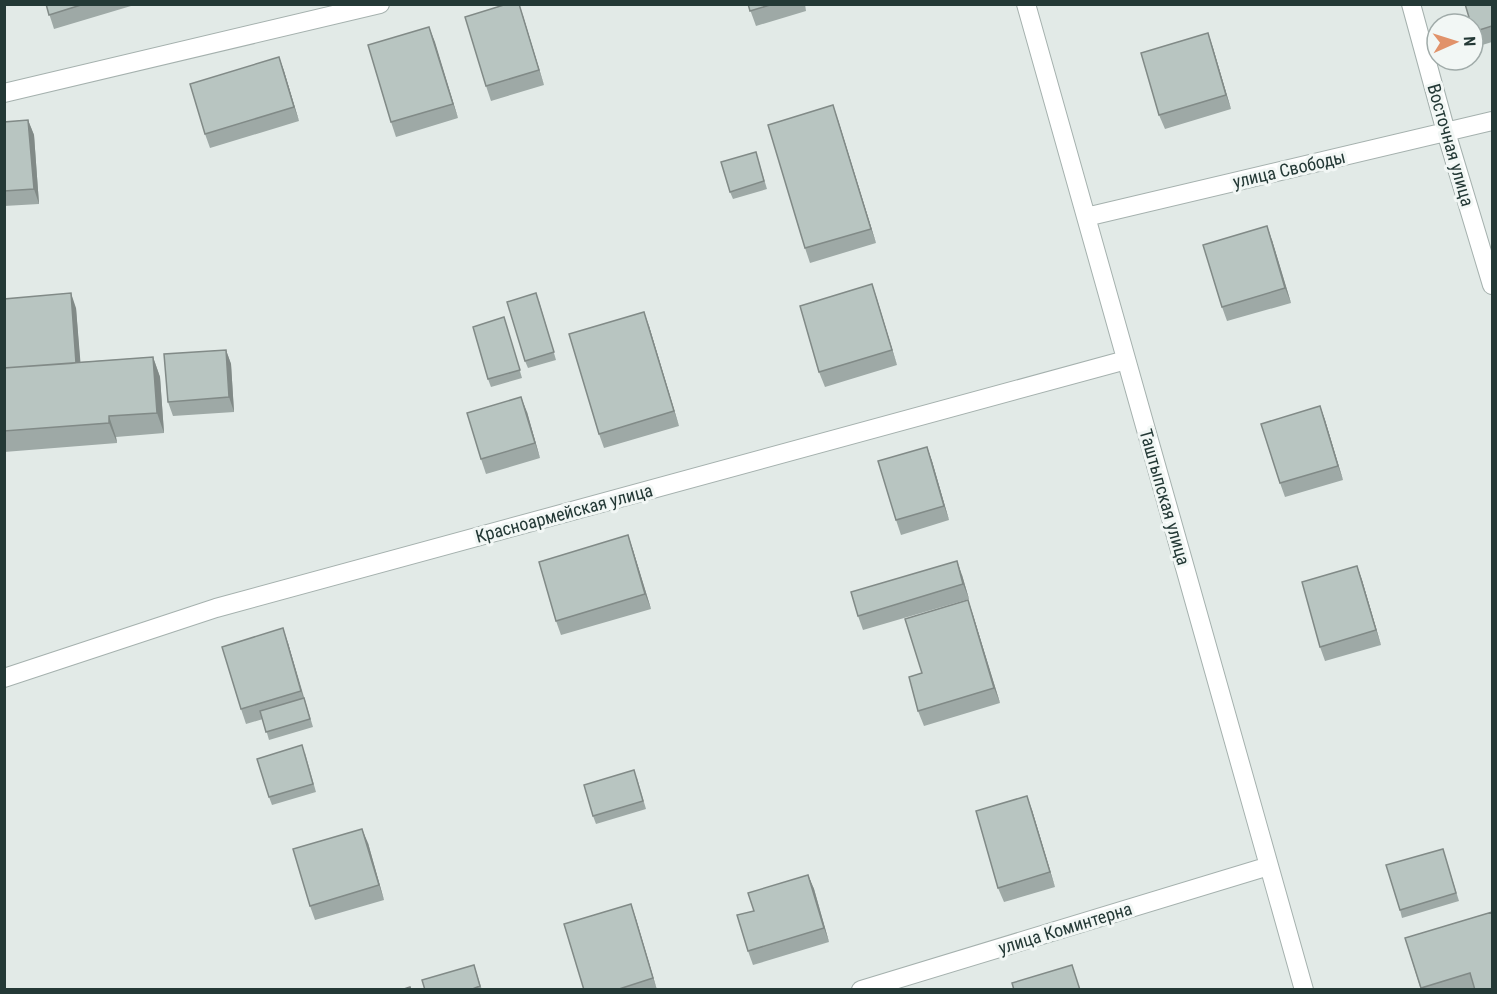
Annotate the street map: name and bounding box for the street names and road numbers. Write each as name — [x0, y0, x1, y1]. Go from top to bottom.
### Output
street label: Восточная улица — [1424, 81, 1478, 209]
street label: улица Свободы — [1231, 146, 1347, 192]
street label: Таштыпская улица — [1136, 426, 1194, 568]
street label: Красноармейская улица — [473, 479, 655, 547]
street label: улица Коминтерна — [996, 898, 1134, 958]

